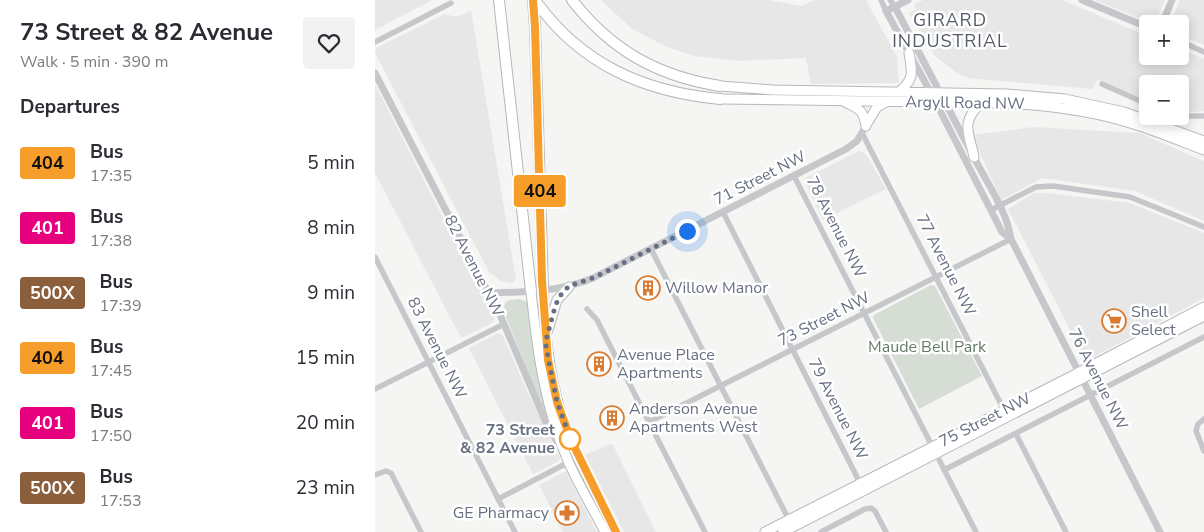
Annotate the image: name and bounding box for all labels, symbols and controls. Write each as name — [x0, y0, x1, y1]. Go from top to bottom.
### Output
district label: GIRARD INDUSTRIAL — [892, 8, 1008, 53]
map controls — [1139, 15, 1189, 125]
button: + — [1139, 15, 1189, 65]
text: 73 Street & 82 Avenue — [20, 16, 273, 48]
button: heart — [303, 17, 355, 69]
text: Walk · 5 min · 390 m — [20, 51, 168, 73]
button: − — [1139, 75, 1189, 125]
street label: Argyll Road NW — [905, 91, 1025, 115]
text: Departures — [20, 94, 120, 120]
text: Bus — [90, 139, 123, 165]
street label: 71 Street NW — [710, 145, 810, 211]
text: 5 min — [307, 150, 355, 176]
text: 404 — [31, 151, 64, 175]
text: 17:35 — [90, 165, 132, 187]
street label: 78 Avenue NW — [801, 172, 871, 282]
line badge: 404 — [511, 175, 569, 207]
text: 404 — [524, 179, 556, 203]
text: Bus — [90, 204, 123, 230]
street label: 77 Avenue NW — [911, 210, 981, 320]
street label: 82 Avenue NW — [439, 211, 509, 321]
text: 8 min — [307, 215, 355, 241]
text: 401 — [31, 216, 64, 240]
your location — [675, 219, 700, 244]
text: 17:38 — [90, 230, 132, 252]
text: Bus — [100, 269, 133, 295]
building icon: Willow Manor — [635, 275, 661, 301]
place label: Willow Manor — [665, 277, 768, 299]
text: 9 min — [307, 280, 355, 306]
text: 500X — [30, 281, 75, 305]
street label: 73 Street NW — [774, 286, 874, 352]
street label: 83 Avenue NW — [402, 293, 472, 403]
text: 17:39 — [100, 295, 142, 317]
place label: Shell Select — [1131, 301, 1176, 341]
supermarket icon: Shell Select — [1101, 308, 1127, 334]
street label: 76 Avenue NW — [1063, 324, 1133, 434]
text: Bus — [90, 334, 123, 360]
park label: Maude Bell Park — [868, 336, 987, 358]
place label: Avenue Place Apartments — [617, 344, 715, 384]
text: 15 min — [296, 345, 355, 371]
text: 404 — [31, 346, 64, 370]
building icon: Avenue Place Apartments — [586, 351, 612, 377]
street label: 79 Avenue NW — [803, 354, 873, 464]
text: 17:45 — [90, 360, 132, 382]
street label: 75 Street NW — [935, 387, 1035, 453]
place label: Anderson Avenue Apartments West — [629, 398, 758, 438]
text: Bus — [90, 399, 123, 425]
building icon: Anderson Avenue Apartments West — [599, 405, 625, 431]
text: 20 min — [296, 410, 355, 436]
text: 401 — [31, 411, 64, 435]
place label: 73 Street & 82 Avenue — [460, 419, 556, 459]
text: 17:50 — [90, 425, 132, 447]
marker: 73 Street & 82 Avenue — [559, 428, 581, 450]
text: Bus — [100, 464, 133, 490]
text: 23 min — [296, 475, 355, 501]
text: 500X — [30, 476, 75, 500]
text: 17:53 — [100, 490, 142, 512]
pharmacy icon: GE Pharmacy — [554, 500, 580, 526]
place label: GE Pharmacy — [453, 502, 550, 524]

